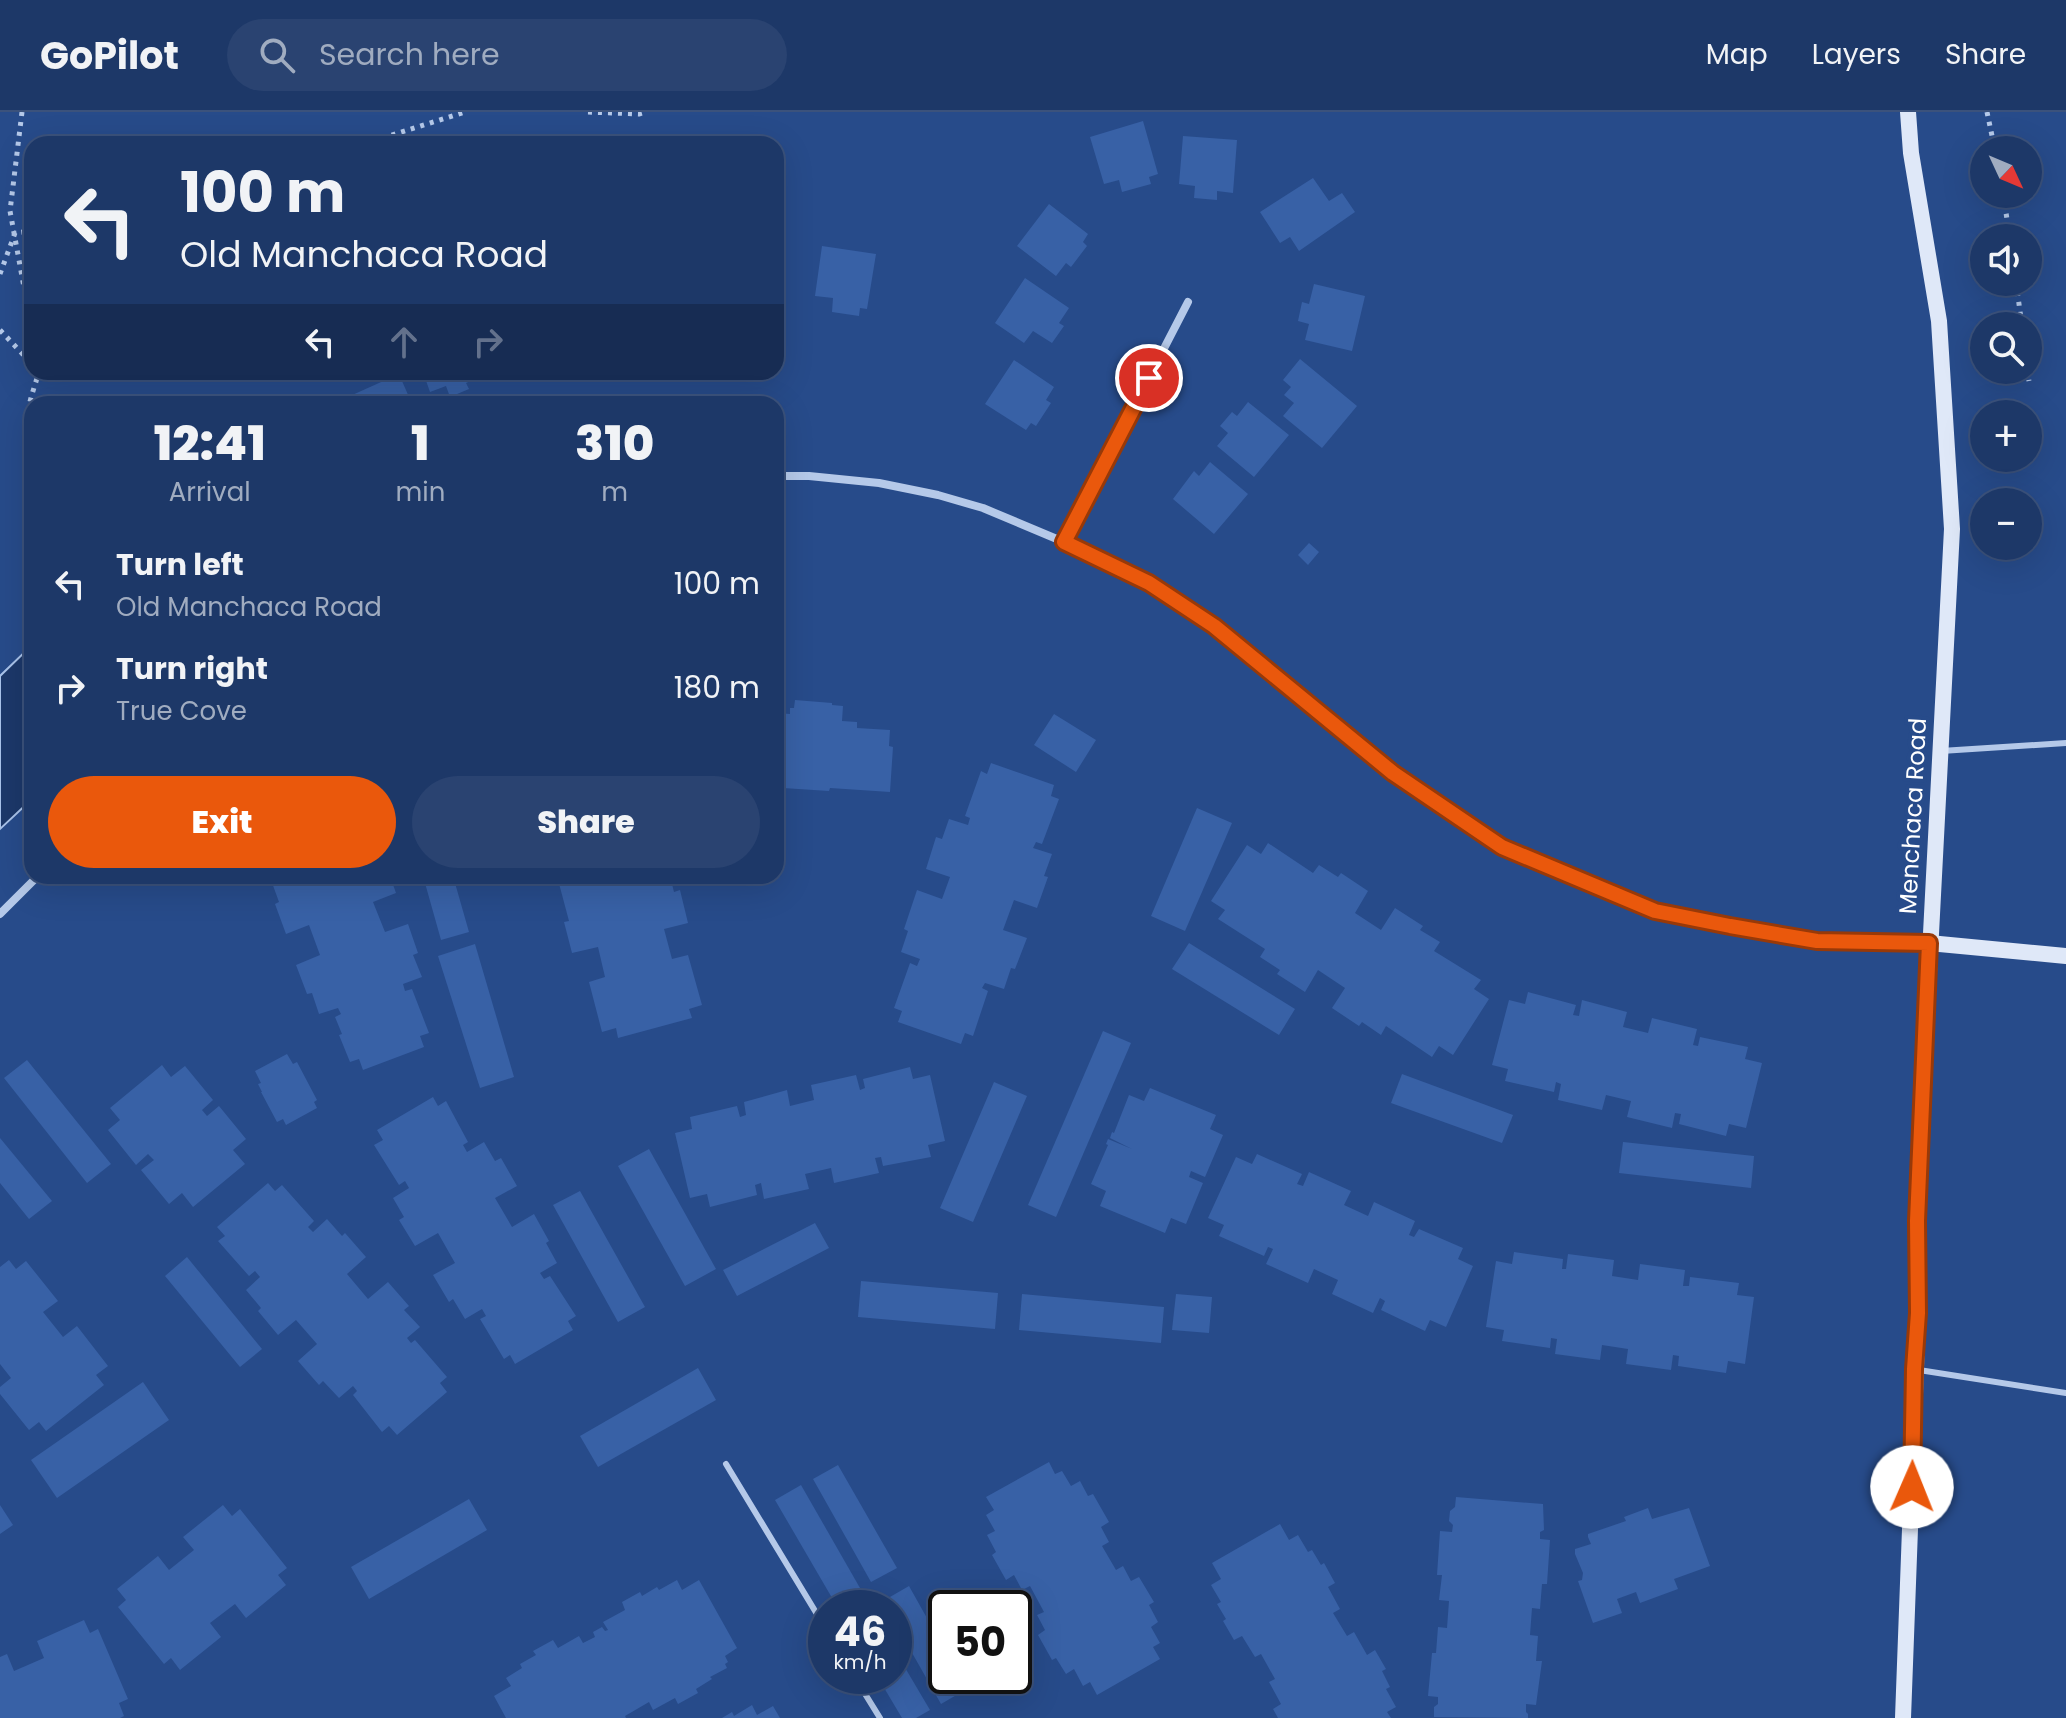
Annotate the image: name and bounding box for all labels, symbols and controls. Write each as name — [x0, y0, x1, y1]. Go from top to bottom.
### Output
search box — [227, 19, 787, 91]
text: GoPilot — [40, 29, 179, 82]
icon: search — [255, 33, 299, 77]
text: Search here — [319, 33, 500, 76]
text: Map — [1706, 35, 1768, 74]
text: Layers — [1812, 35, 1901, 74]
text: Share — [1945, 35, 2026, 74]
north arrow — [1970, 136, 2042, 208]
map controls — [1970, 136, 2042, 560]
text: 100 m — [180, 153, 345, 232]
icon: left — [48, 168, 152, 272]
button: sound — [1970, 224, 2042, 296]
text: Old Manchaca Road — [180, 229, 548, 280]
button: search — [1970, 312, 2042, 384]
icon: left — [298, 320, 342, 364]
icon: ahead — [382, 320, 426, 364]
icon: right — [466, 320, 510, 364]
pin — [1115, 344, 1183, 412]
icon: arrive — [1127, 356, 1171, 400]
button: + — [1970, 400, 2042, 472]
text: 12:41 — [154, 410, 266, 477]
text: 1 — [411, 410, 430, 477]
text: 310 — [575, 410, 654, 477]
text: Arrival — [169, 474, 251, 510]
text: min — [395, 474, 445, 510]
text: m — [601, 474, 628, 510]
button: − — [1970, 488, 2042, 560]
text: Turn left — [116, 543, 244, 586]
icon: left — [48, 562, 92, 606]
text: 100 m — [674, 562, 760, 605]
text: Old Manchaca Road — [116, 589, 382, 625]
text: Turn right — [116, 647, 268, 690]
icon: right — [48, 666, 92, 710]
text: 180 m — [674, 666, 760, 709]
text: True Cove — [116, 693, 247, 729]
street label: Menchaca Road — [1891, 717, 1934, 915]
button: Exit — [48, 776, 396, 868]
button: Share — [412, 776, 760, 868]
position arrow — [1870, 1445, 1954, 1529]
speed limit sign: 50 — [928, 1590, 1032, 1694]
text: 46 — [834, 1604, 886, 1660]
text: km/h — [833, 1648, 887, 1676]

